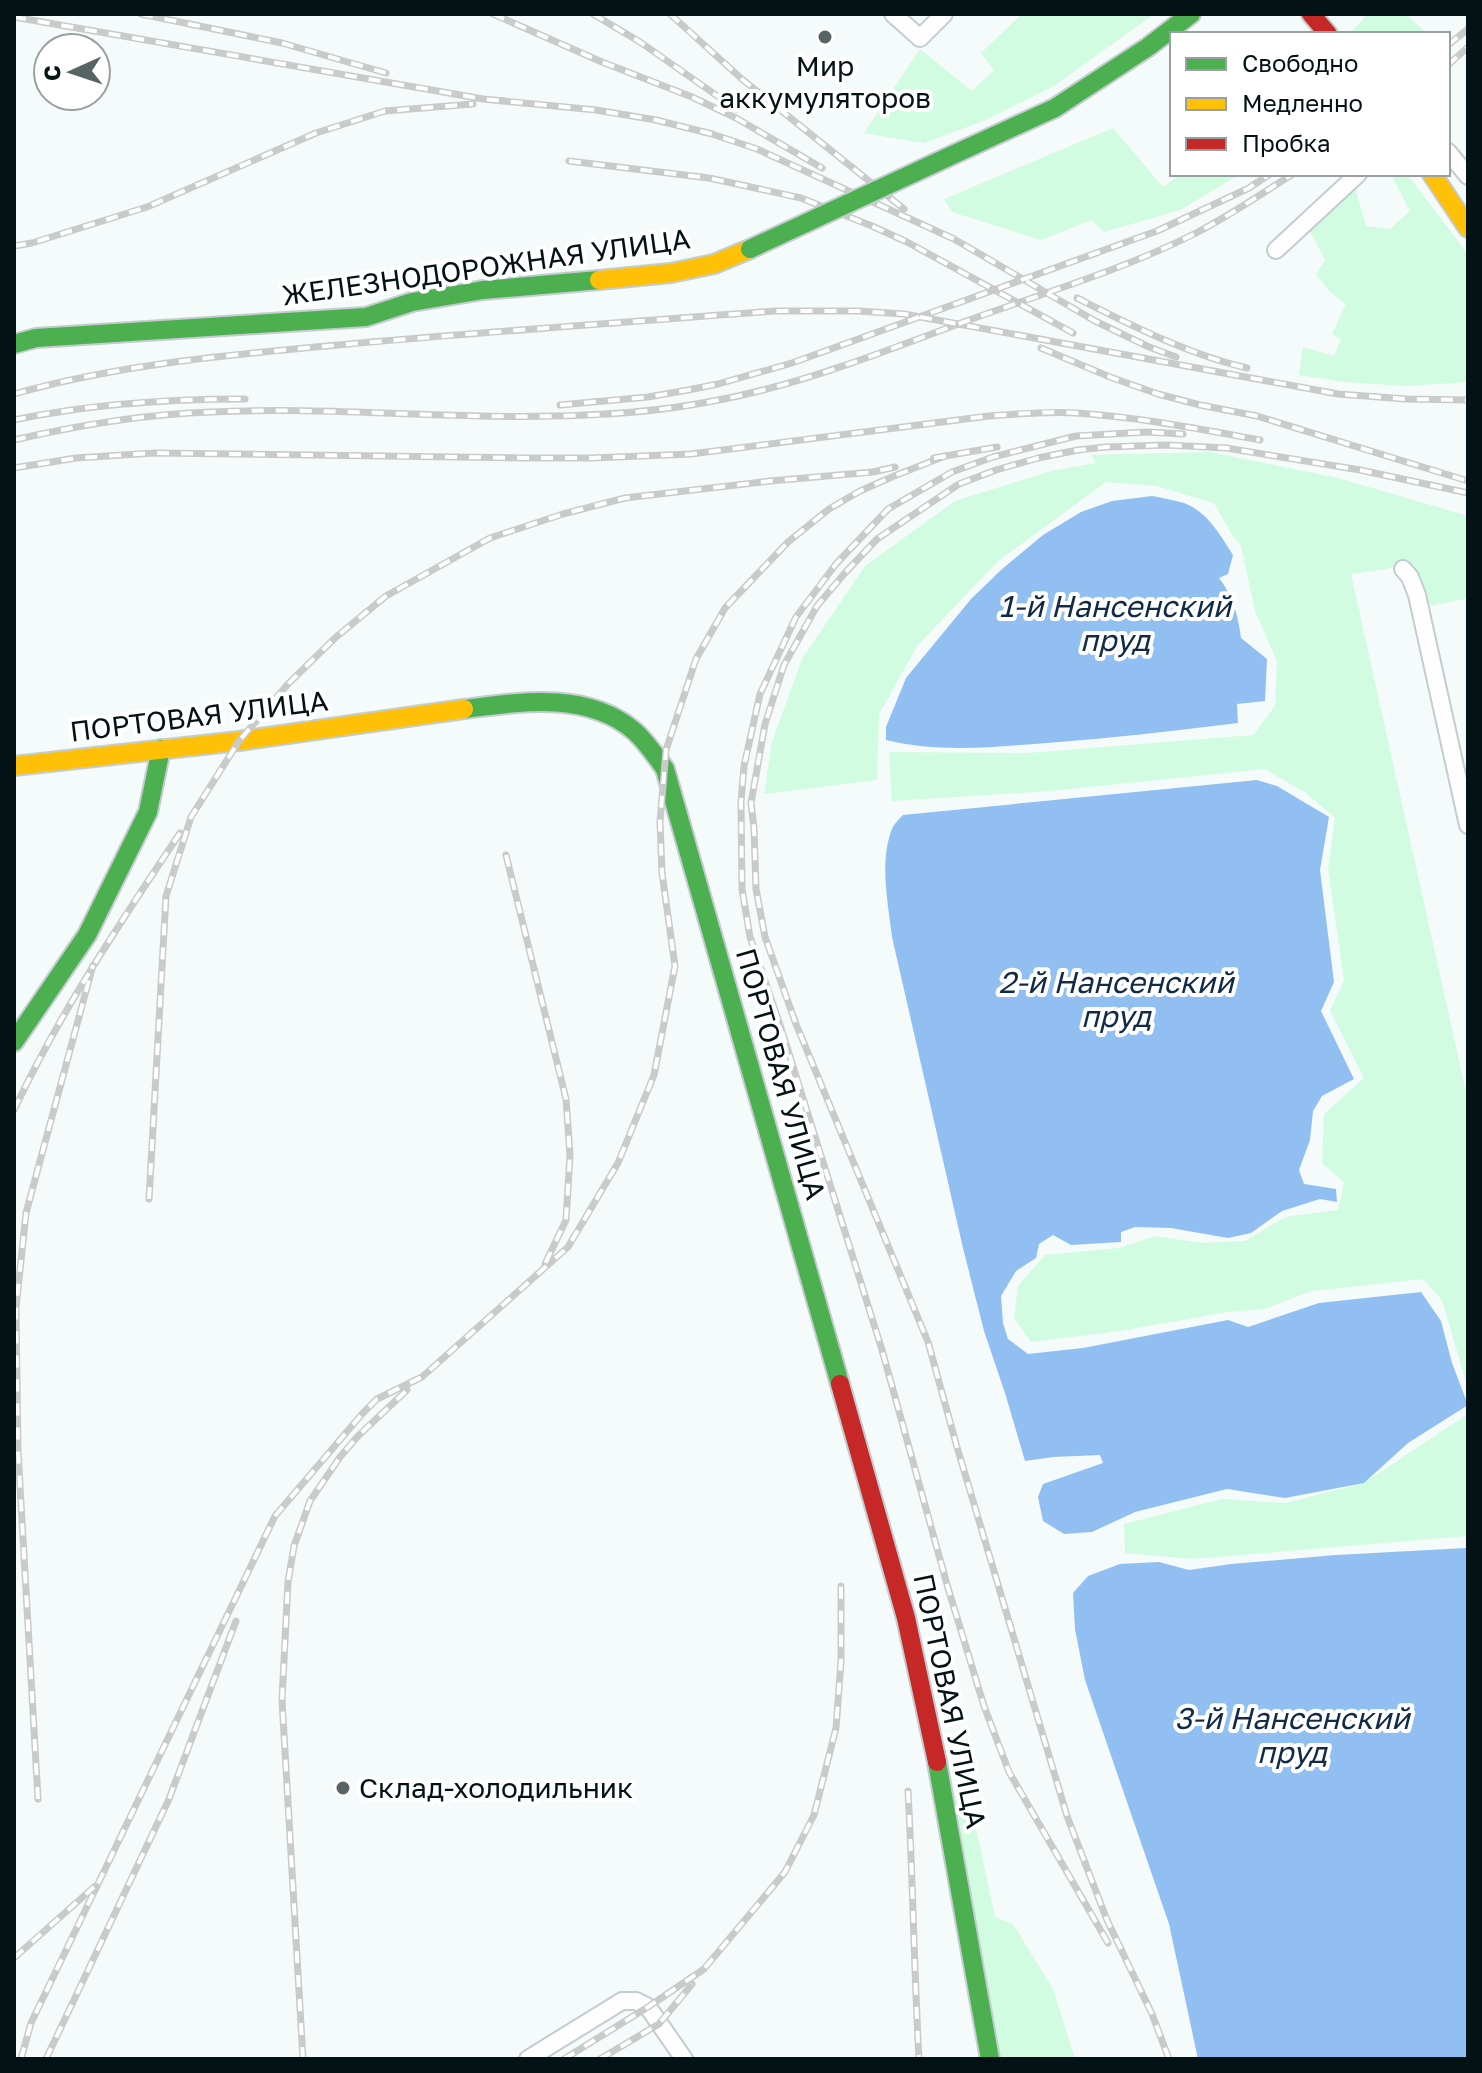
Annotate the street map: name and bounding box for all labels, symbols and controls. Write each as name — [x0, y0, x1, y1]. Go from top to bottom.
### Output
marker: Мир аккумуляторов — [816, 28, 834, 46]
north arrow — [32, 32, 112, 112]
legend — [1170, 32, 1450, 176]
text: Свободно — [1242, 48, 1358, 77]
place label: Мир аккумуляторов — [719, 49, 931, 114]
text: С — [38, 65, 65, 82]
text: Медленно — [1242, 88, 1363, 117]
text: Пробка — [1242, 128, 1331, 157]
street label: ЖЕЛЕЗНОДОРОЖНАЯ УЛИЦА — [280, 221, 692, 312]
water label: 1-й Нансенский пруд — [999, 588, 1233, 658]
street label: ПОРТОВАЯ УЛИЦА — [68, 683, 330, 748]
street label: ПОРТОВАЯ УЛИЦА — [730, 944, 833, 1204]
water label: 2-й Нансенский пруд — [999, 964, 1235, 1034]
street label: ПОРТОВАЯ УЛИЦА — [907, 1570, 994, 1832]
water label: 3-й Нансенский пруд — [1174, 1700, 1411, 1770]
place label: Склад-холодильник — [359, 1771, 633, 1804]
marker: Склад-холодильник — [334, 1779, 352, 1797]

